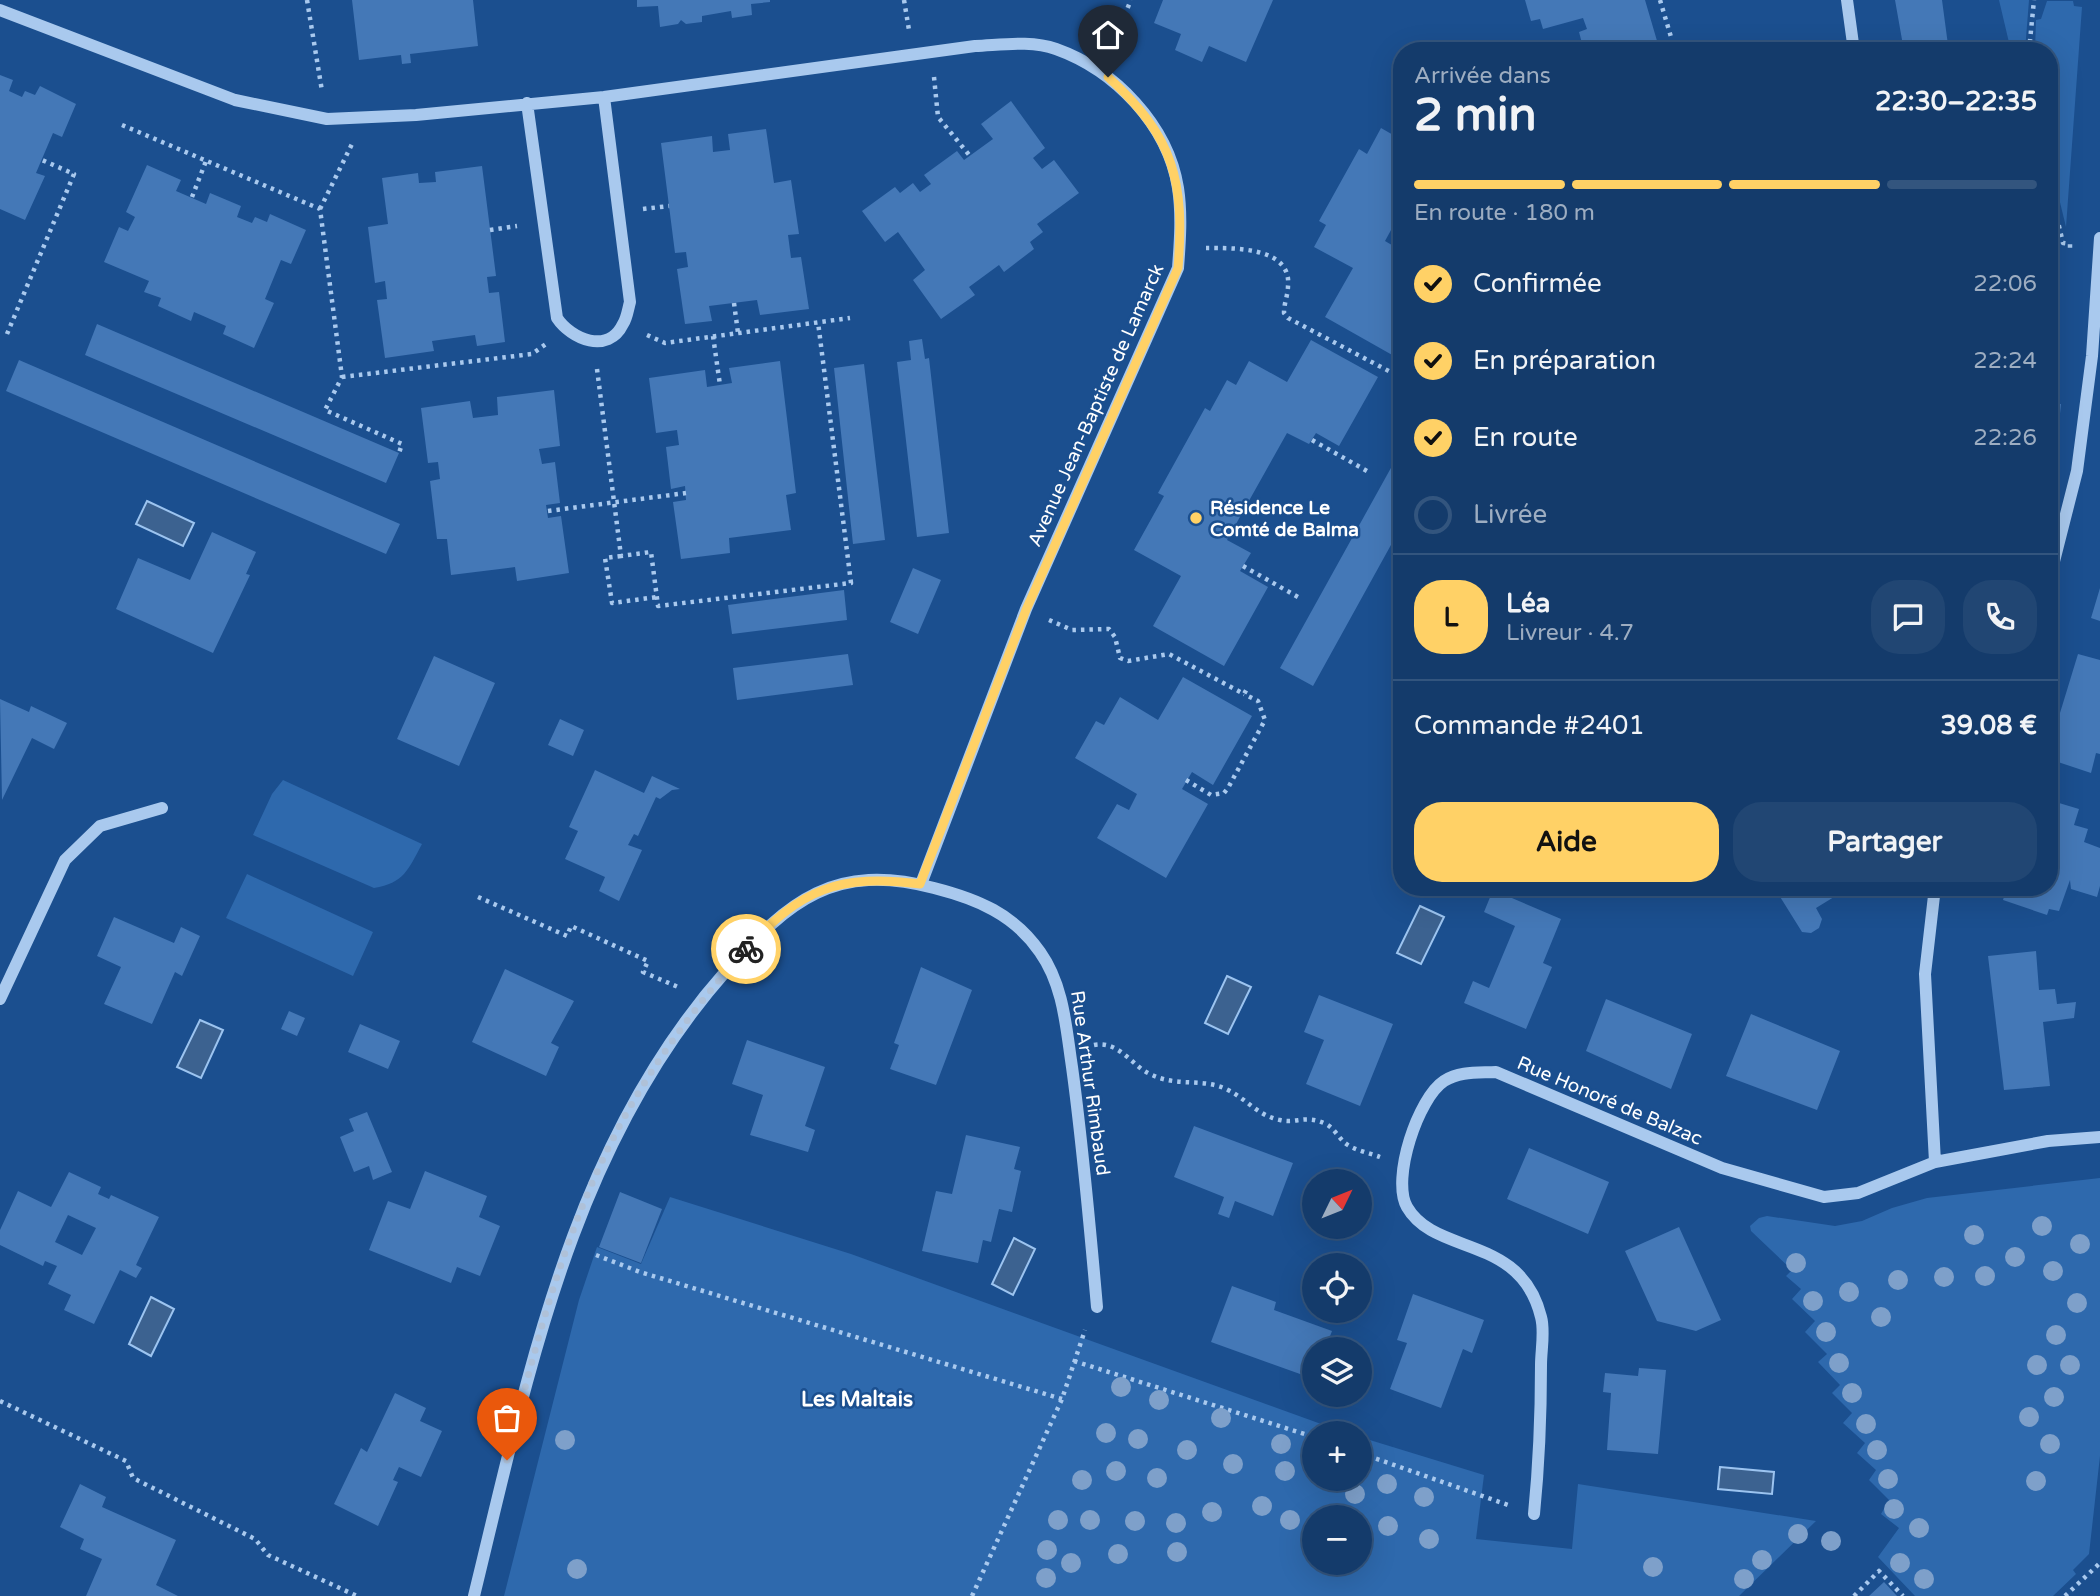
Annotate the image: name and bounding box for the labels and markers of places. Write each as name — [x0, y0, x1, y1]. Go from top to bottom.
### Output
pin — [1078, 5, 1138, 77]
place label: Résidence Le Comté de Balma — [1210, 497, 1359, 541]
marker: Résidence Le Comté de Balma — [1188, 510, 1204, 526]
pin — [477, 1388, 537, 1460]

